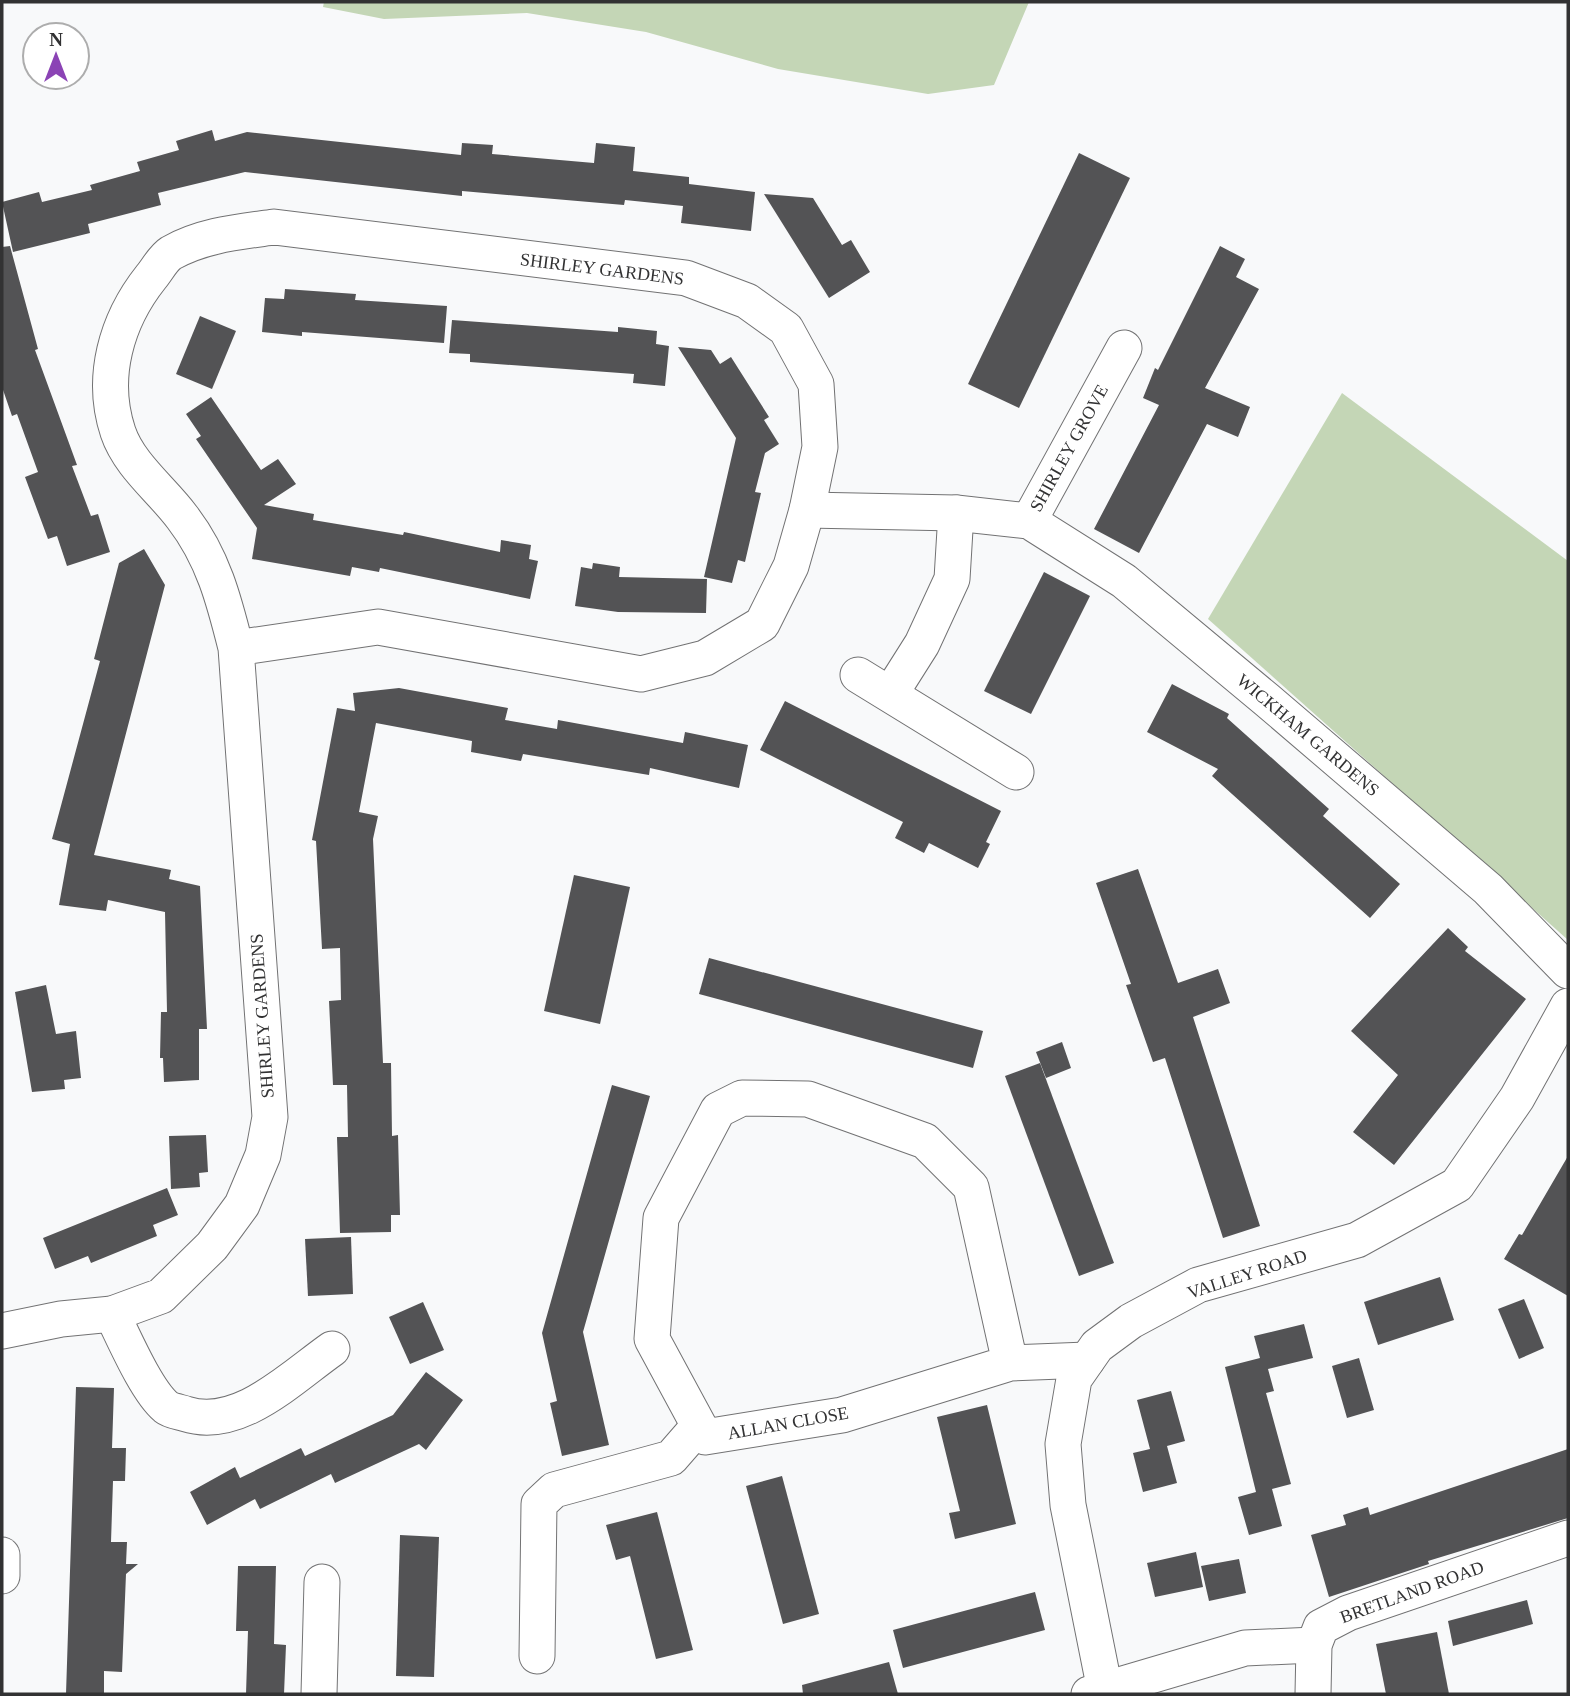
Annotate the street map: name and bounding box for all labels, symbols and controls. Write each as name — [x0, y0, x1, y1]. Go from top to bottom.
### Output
north arrow — [21, 21, 91, 91]
text: N — [49, 29, 63, 50]
street label: SHIRLEY GARDENS — [519, 249, 685, 289]
street label: SHIRLEY GROVE — [1026, 381, 1112, 515]
street label: WICKHAM GARDENS — [1233, 670, 1383, 800]
street label: SHIRLEY GARDENS — [246, 933, 278, 1099]
street label: VALLEY ROAD — [1185, 1245, 1309, 1303]
street label: ALLAN CLOSE — [726, 1403, 850, 1443]
street label: BRETLAND ROAD — [1337, 1557, 1487, 1627]

